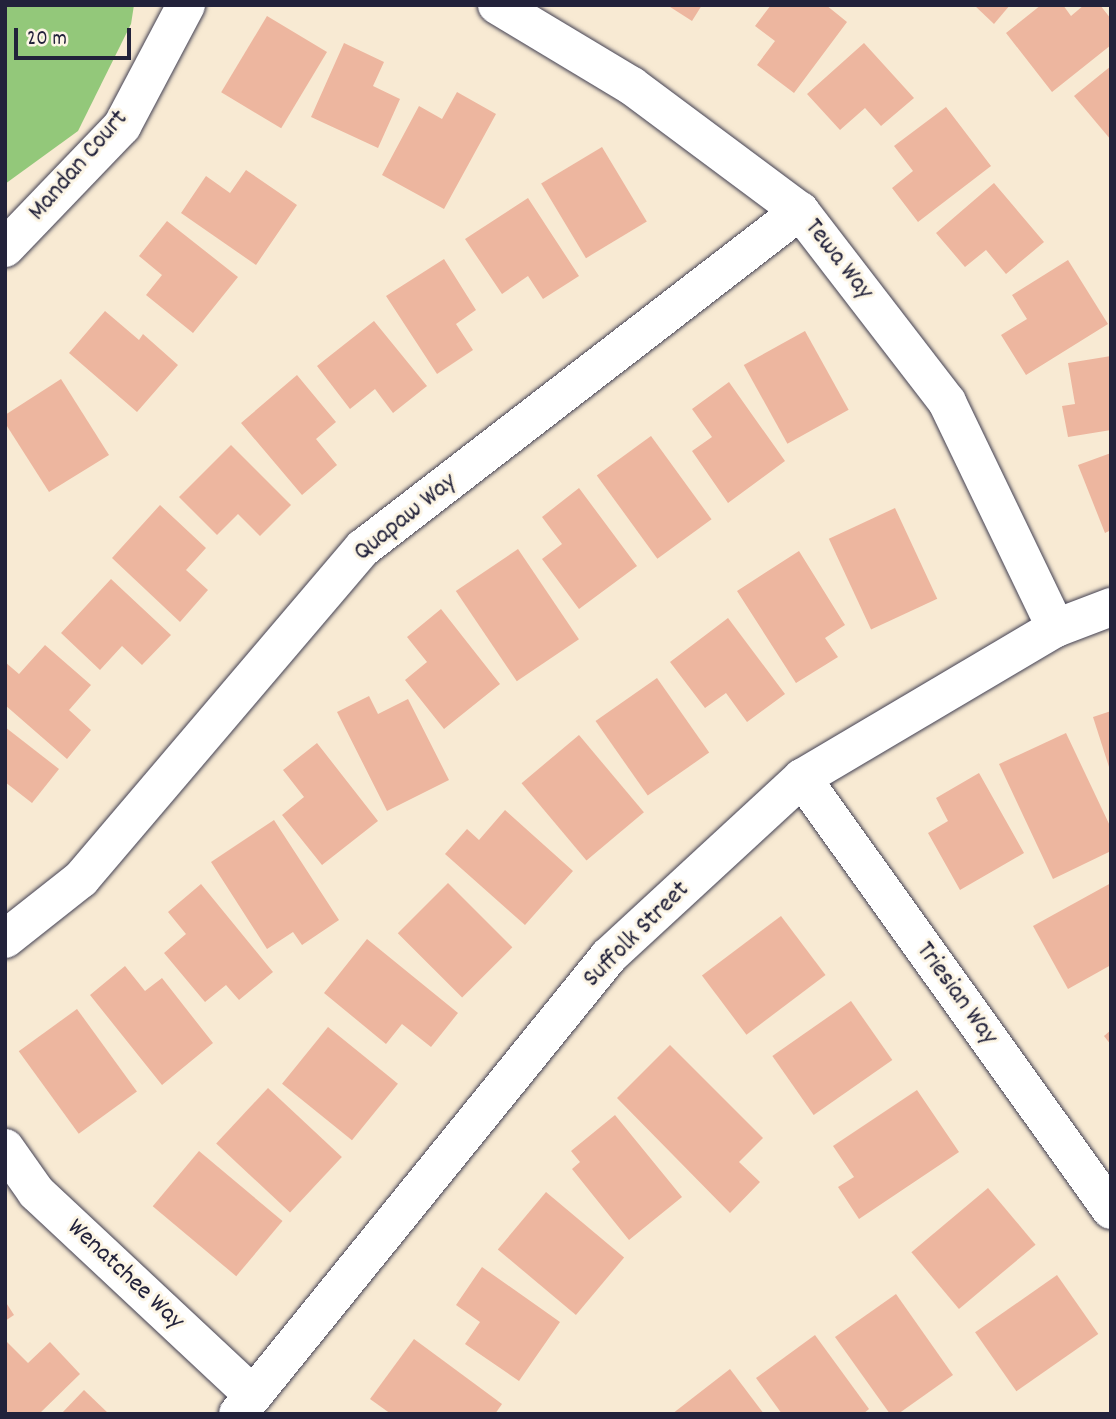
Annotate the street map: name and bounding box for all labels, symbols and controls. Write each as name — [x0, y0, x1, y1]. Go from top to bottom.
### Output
scale bar — [18, 14, 135, 58]
text: 20 m — [27, 25, 67, 55]
street label: Mandan Court — [22, 104, 136, 228]
street label: Tewa Way — [797, 213, 879, 307]
street label: Quapaw Way — [348, 467, 464, 569]
street label: Suffolk Street — [577, 875, 697, 995]
street label: Triesian Way — [908, 936, 1004, 1052]
street label: Wenatchee Way — [60, 1213, 190, 1337]

